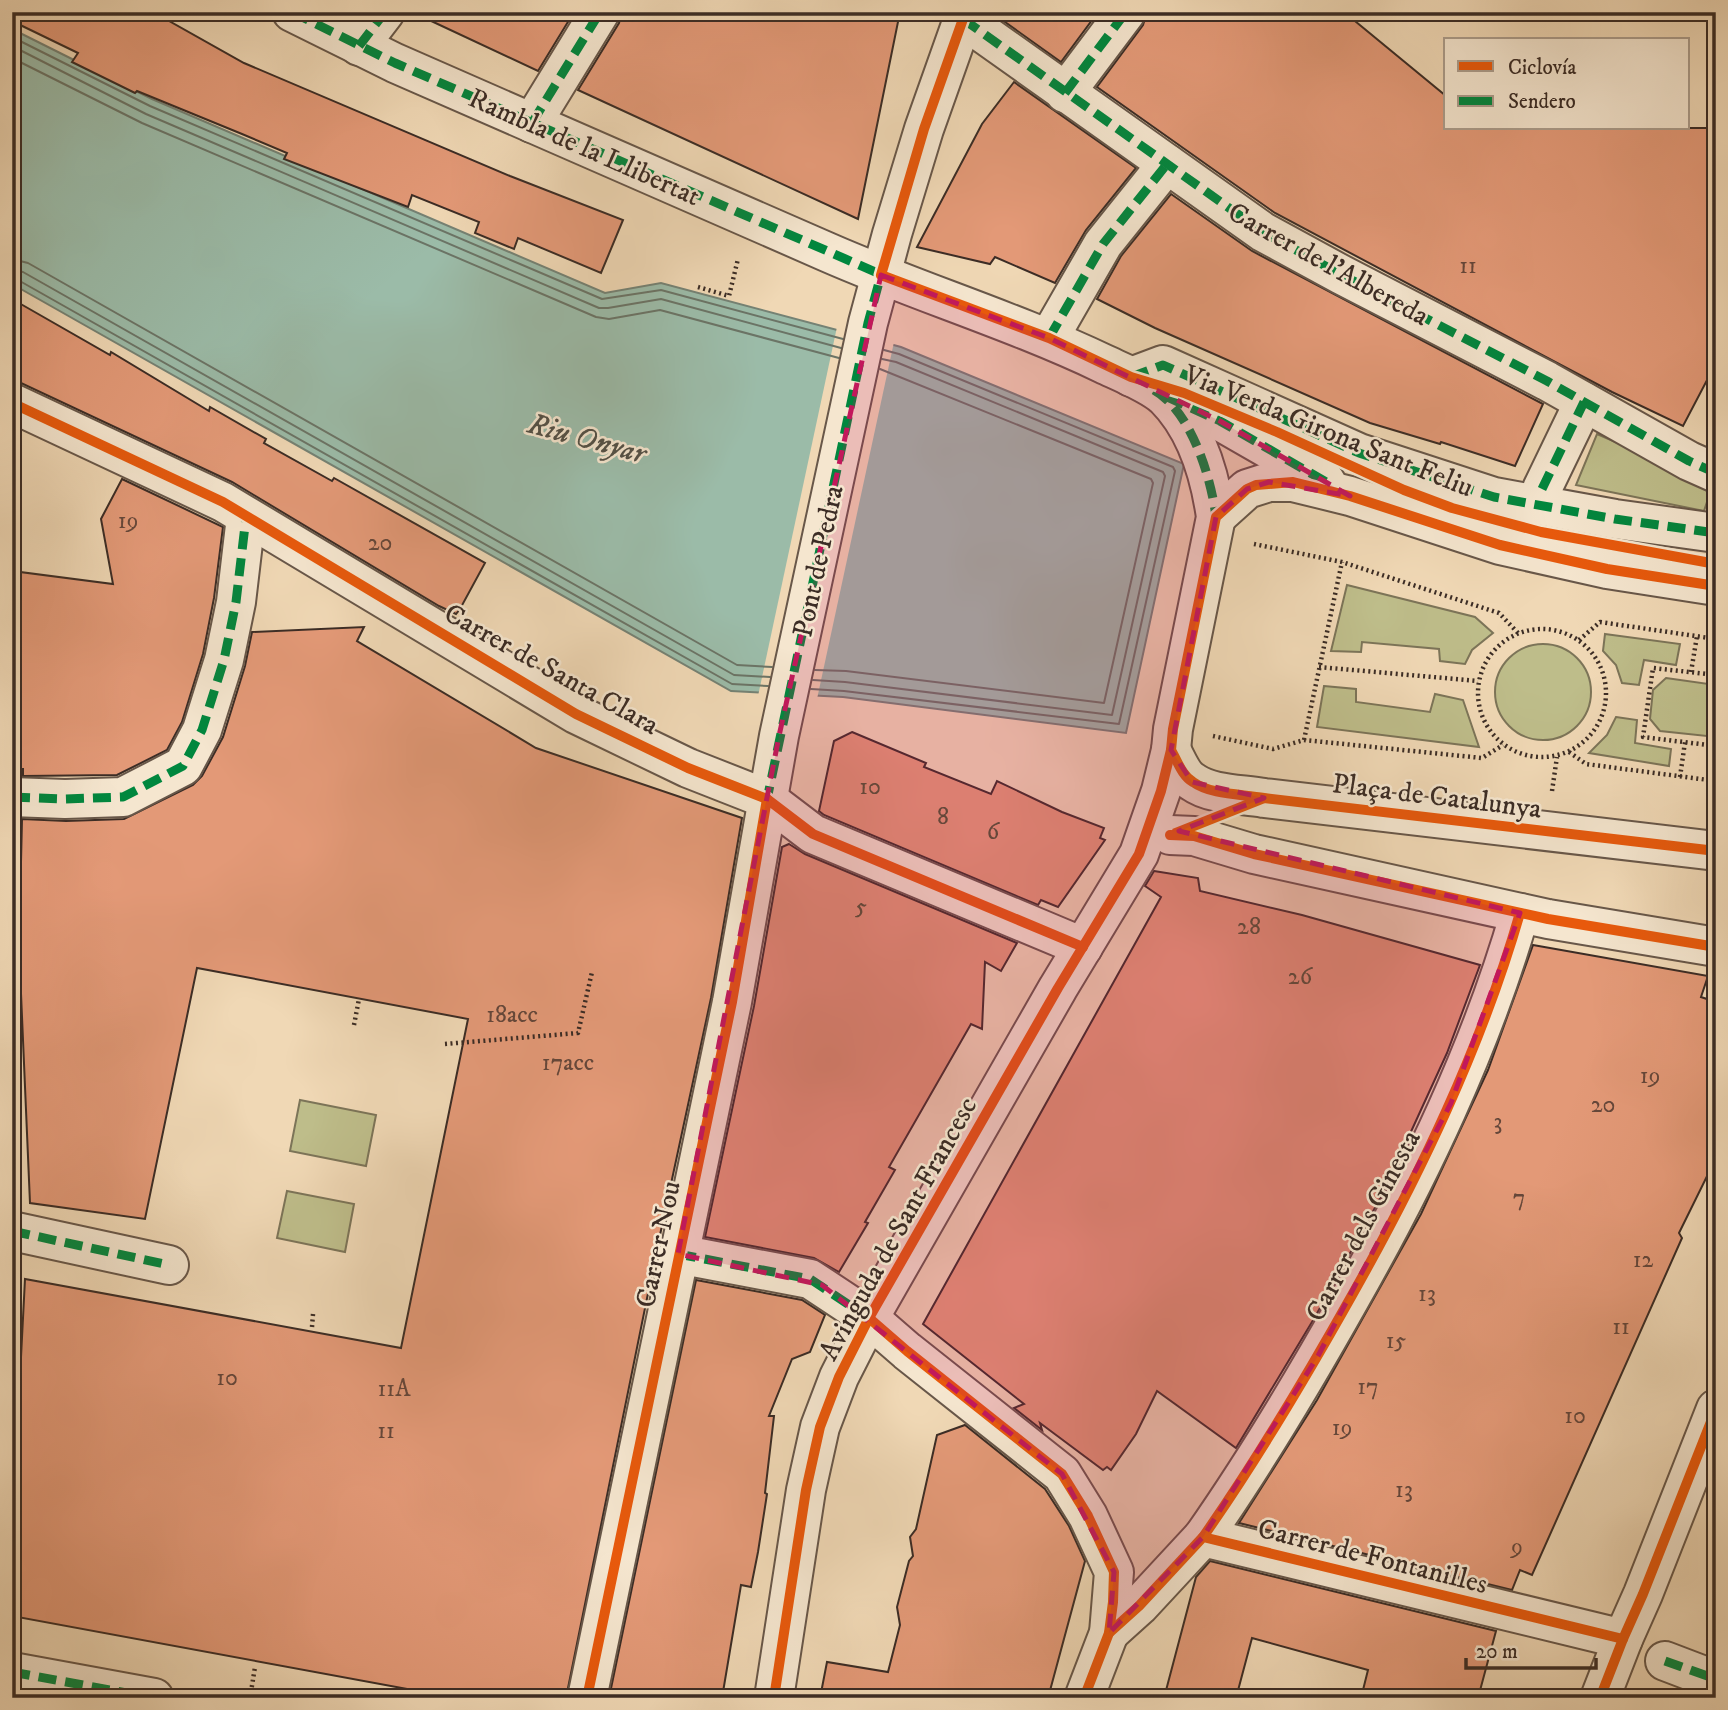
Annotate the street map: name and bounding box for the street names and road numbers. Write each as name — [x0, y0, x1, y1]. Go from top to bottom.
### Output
street label: Rambla de la Llibertat — [463, 81, 706, 214]
street label: Carrer de l'Albereda — [1222, 195, 1435, 334]
street label: Via Verda Girona Sant Feliu — [1178, 357, 1478, 506]
street label: Pont de Pedra — [785, 482, 852, 640]
street label: Carrer de Santa Clara — [438, 596, 665, 743]
street label: Plaça de Catalunya — [1330, 766, 1544, 827]
street label: Avinguda de Sant Francesc — [811, 1091, 985, 1367]
street label: Carrer dels Ginesta — [1298, 1124, 1429, 1327]
street label: Carrer Nou — [628, 1178, 689, 1311]
street label: Carrer de Fontanilles — [1254, 1511, 1491, 1602]

